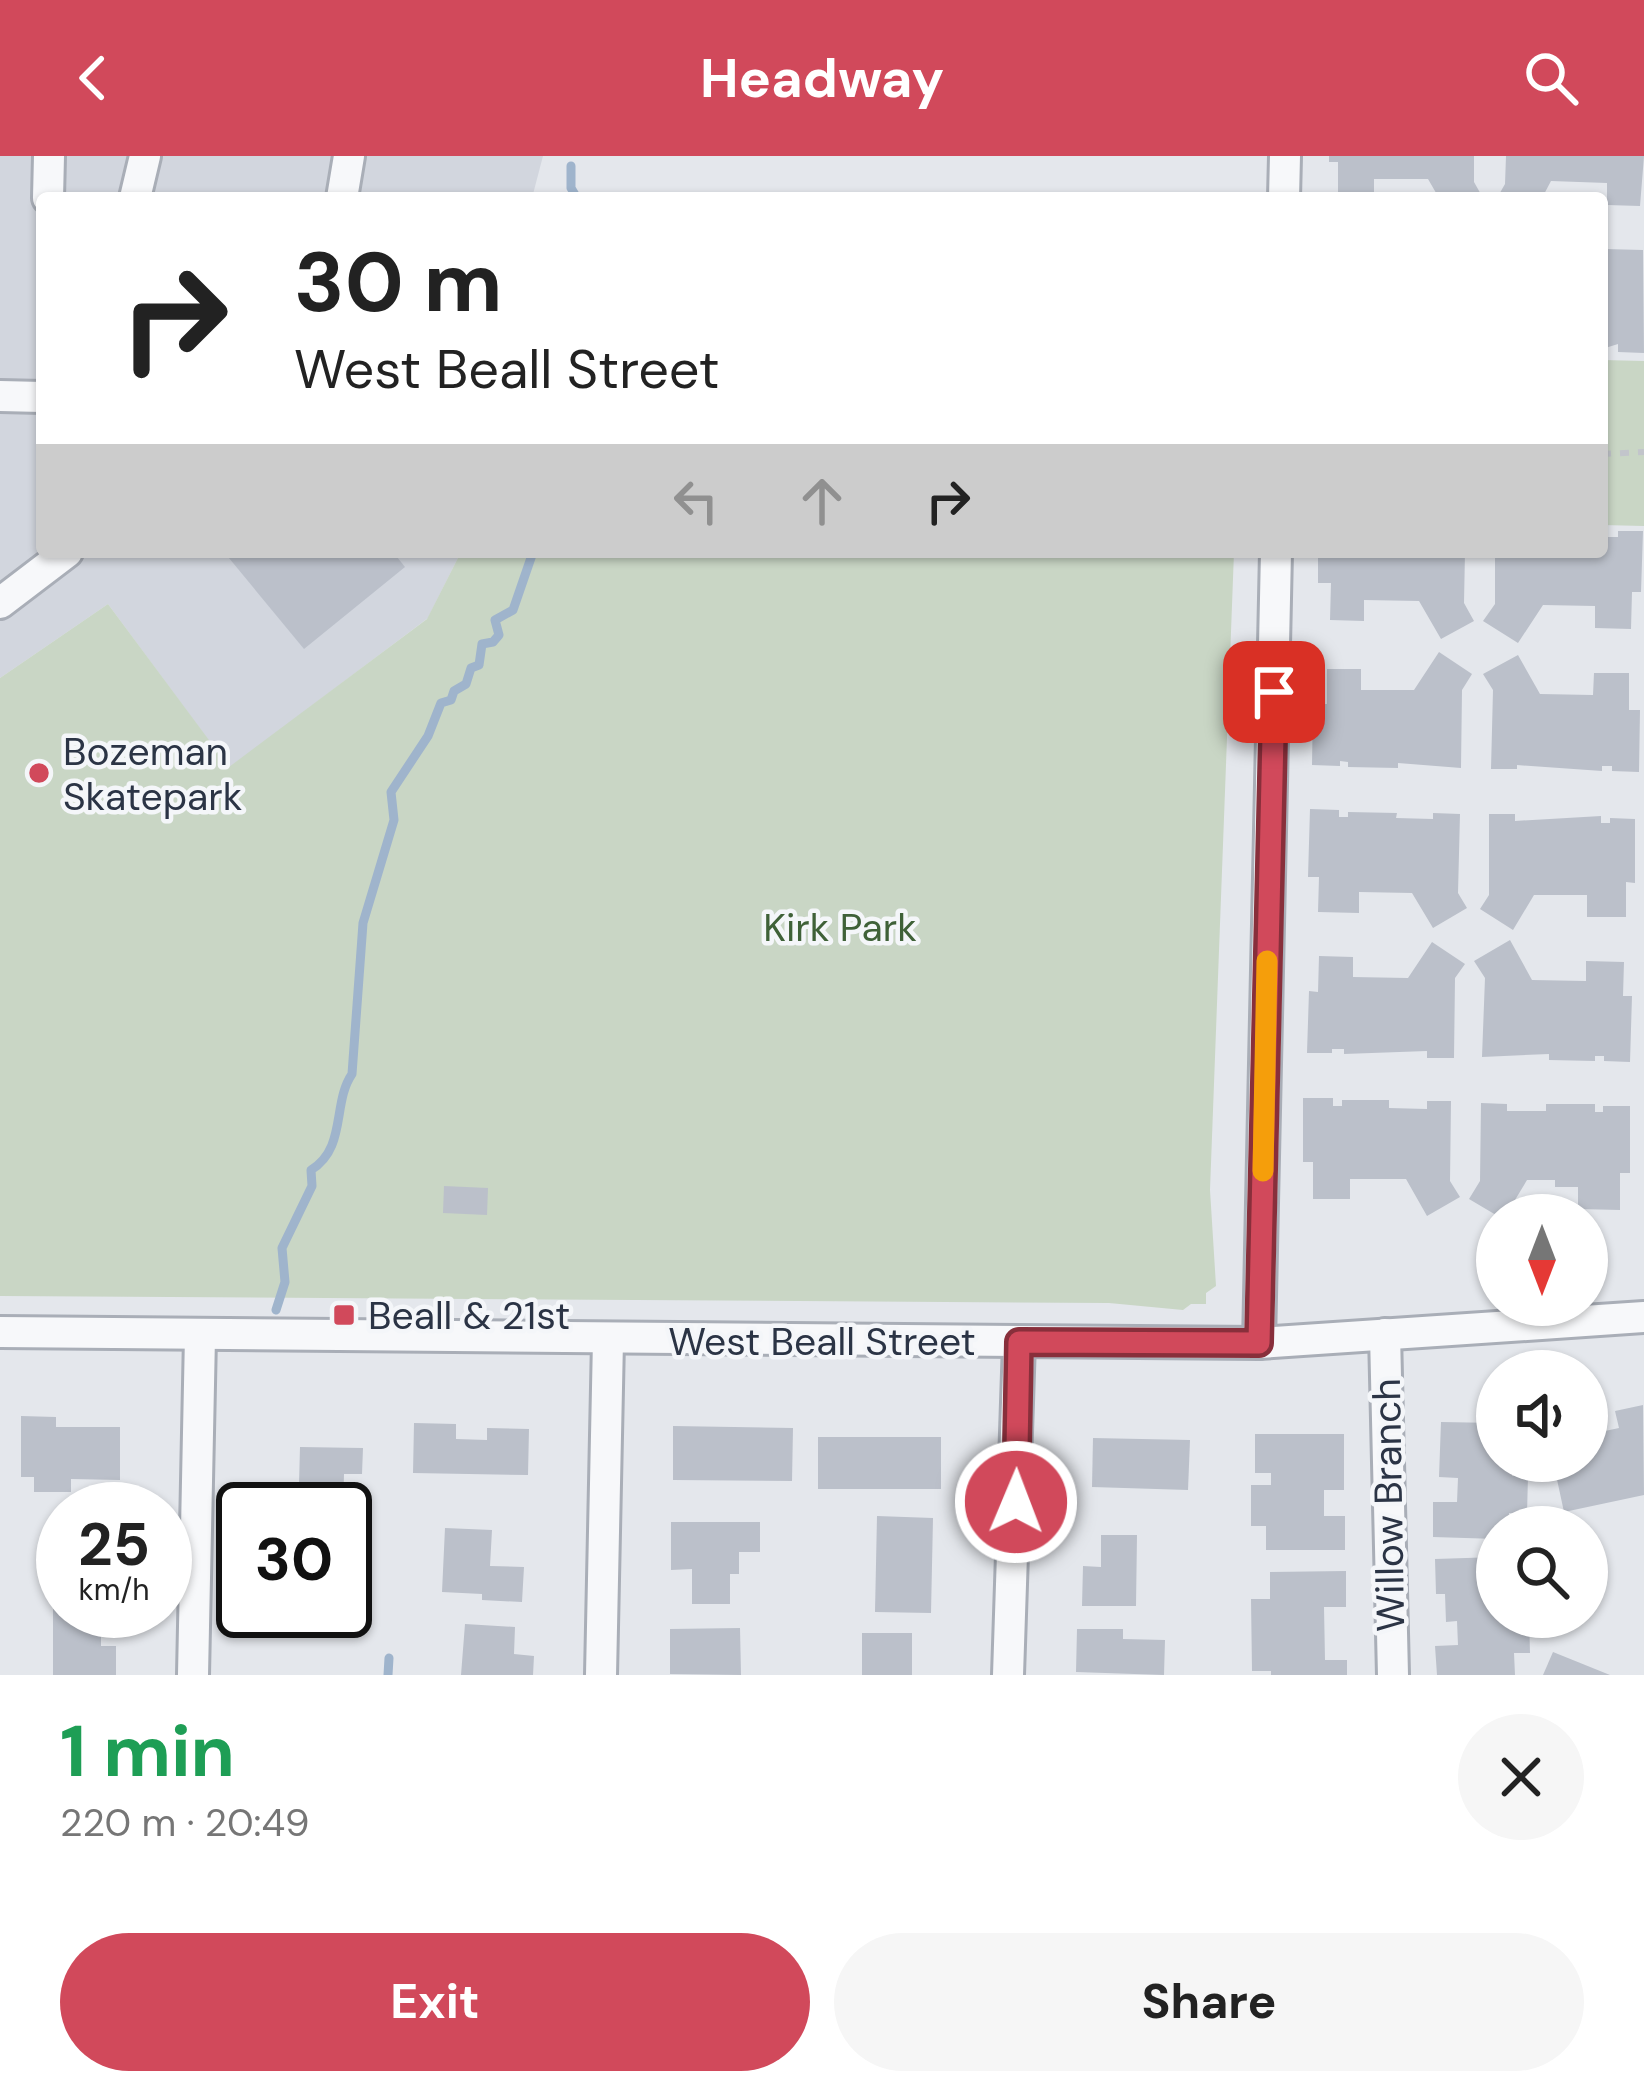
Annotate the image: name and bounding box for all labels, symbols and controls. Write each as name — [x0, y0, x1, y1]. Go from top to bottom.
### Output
text: Headway — [700, 43, 944, 114]
icon: back — [60, 45, 126, 111]
icon: search — [1518, 45, 1584, 111]
text: 30 m — [294, 228, 503, 337]
icon: right — [96, 240, 252, 396]
text: West Beall Street — [294, 334, 720, 405]
icon: left — [663, 468, 729, 534]
icon: ahead — [789, 468, 855, 534]
icon: right — [915, 468, 981, 534]
pin — [1223, 641, 1325, 743]
icon: arrive — [1241, 659, 1307, 725]
place label: Bozeman Skatepark — [63, 726, 242, 822]
marker: Bozeman Skatepark — [26, 760, 52, 786]
park label: Kirk Park — [763, 902, 917, 953]
north arrow — [1476, 1194, 1608, 1326]
map controls — [1476, 1194, 1608, 1638]
place label: Beall & 21st — [368, 1290, 570, 1341]
marker: Beall & 21st — [331, 1302, 357, 1328]
street label: West Beall Street — [668, 1316, 976, 1367]
button: sound — [1476, 1350, 1608, 1482]
street label: Willow Branch — [1361, 1378, 1416, 1632]
position arrow — [953, 1439, 1079, 1565]
speed limit sign: 30 — [216, 1482, 372, 1638]
text: 25 — [78, 1505, 150, 1584]
button: search — [1476, 1506, 1608, 1638]
text: km/h — [79, 1570, 149, 1609]
text: 1 min — [60, 1705, 235, 1798]
button: close — [1458, 1714, 1584, 1840]
text: 220 m · 20:49 — [60, 1797, 310, 1848]
button: Exit — [60, 1933, 810, 2071]
button: Share — [834, 1933, 1584, 2071]

